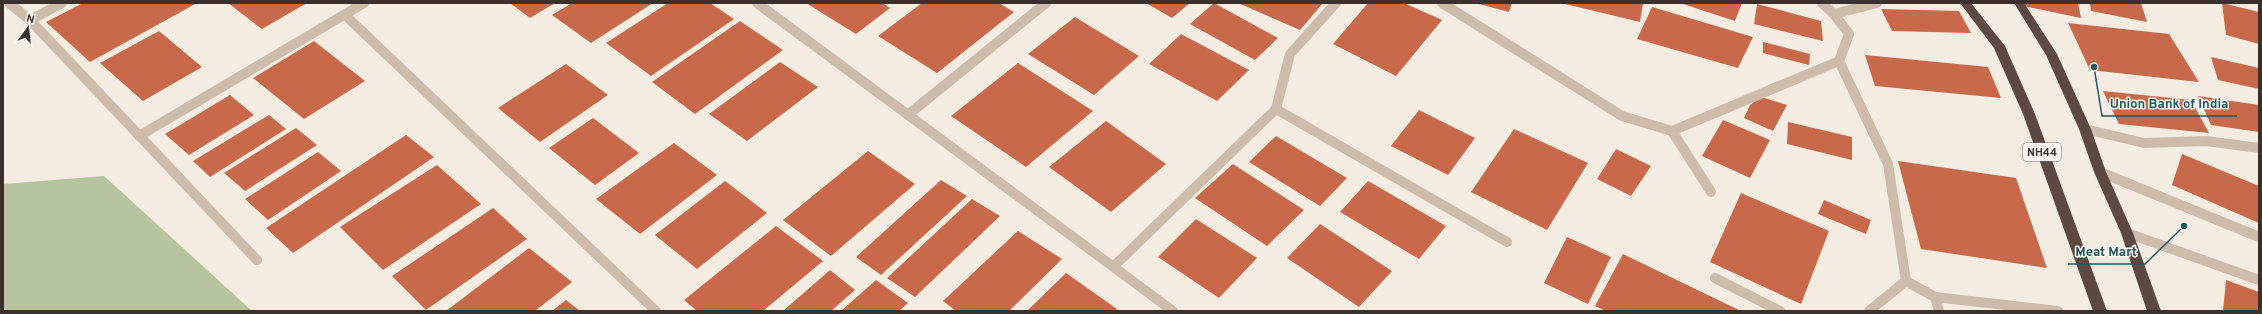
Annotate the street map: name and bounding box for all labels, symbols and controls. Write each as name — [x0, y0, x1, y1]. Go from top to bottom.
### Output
north arrow — [8, 8, 48, 48]
text: N — [25, 12, 36, 27]
callout: Union Bank of India — [2102, 91, 2237, 116]
text: Union Bank of India — [2110, 97, 2228, 113]
road number: NH44 — [2023, 143, 2061, 161]
callout: Meat Mart — [2068, 239, 2145, 264]
text: Meat Mart — [2075, 245, 2137, 261]

